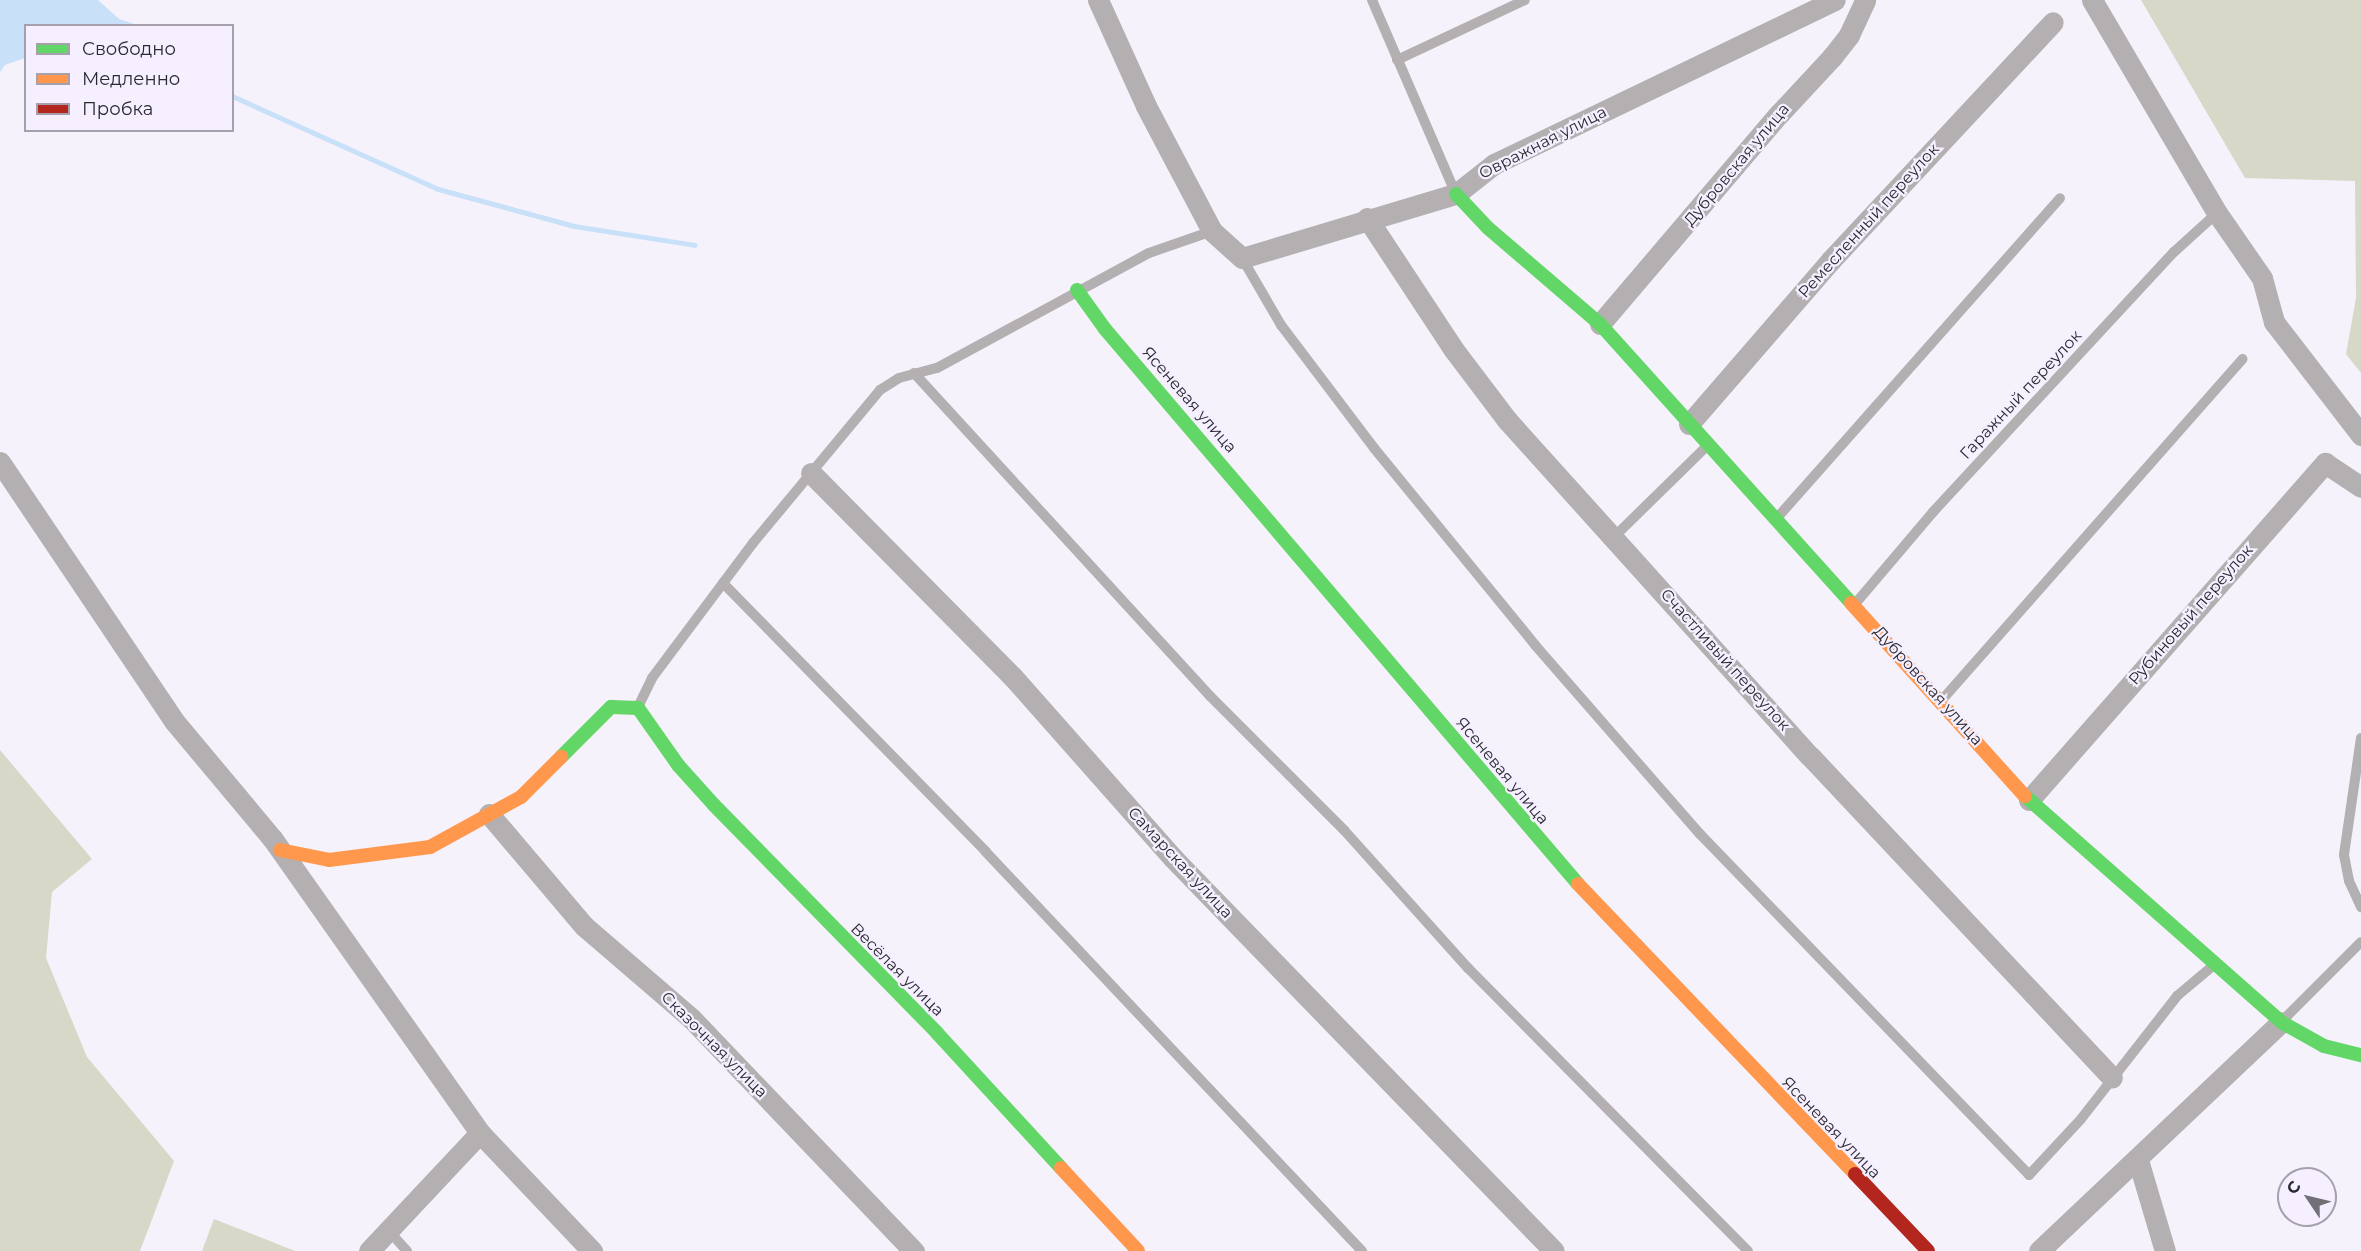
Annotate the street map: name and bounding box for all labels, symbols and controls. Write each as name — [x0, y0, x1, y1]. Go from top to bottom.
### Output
legend — [24, 24, 234, 132]
text: Свободно — [82, 38, 176, 60]
text: Медленно — [82, 68, 180, 90]
text: Пробка — [82, 98, 153, 120]
street label: Дубровская улица — [1680, 100, 1794, 230]
street label: Овражная улица — [1476, 102, 1610, 184]
street label: Ремесленный переулок — [1795, 140, 1943, 302]
street label: Гаражный переулок — [1956, 326, 2086, 464]
street label: Ясеневая улица — [1138, 343, 1240, 457]
street label: Рубиновый переулок — [2125, 541, 2257, 689]
street label: Счастливый переулок — [1656, 585, 1794, 735]
street label: Дубровская улица — [1869, 622, 1987, 750]
street label: Ясеневая улица — [1452, 713, 1552, 829]
street label: Самарская улица — [1124, 803, 1236, 923]
street label: Весёлая улица — [846, 919, 948, 1021]
street label: Сказочная улица — [657, 988, 771, 1102]
street label: Ясеневая улица — [1778, 1073, 1884, 1183]
north arrow — [2277, 1167, 2337, 1227]
text: С — [2282, 1177, 2305, 1198]

